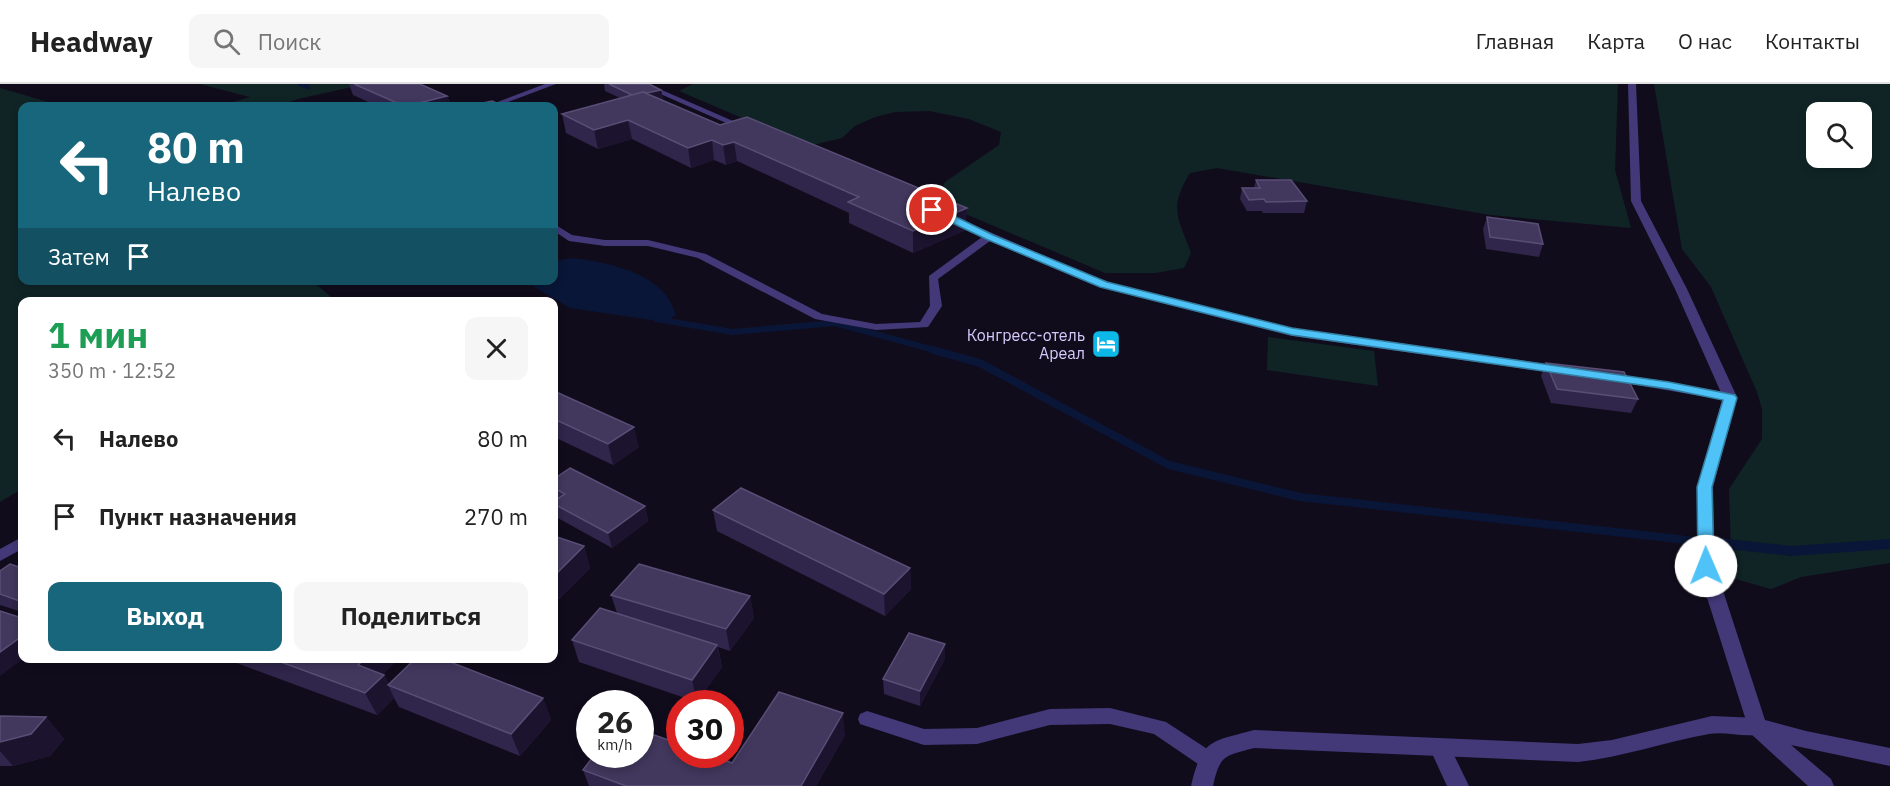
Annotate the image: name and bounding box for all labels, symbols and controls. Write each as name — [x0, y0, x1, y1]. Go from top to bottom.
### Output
search box — [189, 14, 609, 68]
text: Headway — [30, 23, 153, 60]
icon: search — [210, 25, 243, 58]
text: Поиск — [258, 27, 321, 56]
text: Главная — [1476, 27, 1554, 55]
text: Карта — [1587, 27, 1645, 55]
text: О нас — [1678, 27, 1732, 55]
text: Контакты — [1765, 27, 1860, 55]
map controls — [1806, 102, 1872, 168]
button: search — [1806, 102, 1872, 168]
text: 80 m — [147, 120, 245, 175]
icon: left — [48, 126, 126, 204]
text: Налево — [147, 173, 241, 208]
pin — [906, 184, 957, 235]
icon: arrive — [915, 193, 948, 226]
icon: arrive — [122, 240, 155, 273]
text: Затем — [48, 242, 110, 271]
text: 1 мин — [48, 311, 148, 358]
button: close — [465, 317, 528, 380]
place label: Конгресс-отель Ареал — [967, 325, 1085, 363]
hotel icon: Конгресс-отель Ареал — [1090, 328, 1122, 360]
text: 350 m · 12:52 — [48, 357, 176, 384]
icon: left — [48, 422, 81, 455]
text: Налево — [99, 424, 178, 453]
text: 80 m — [477, 424, 528, 453]
icon: arrive — [48, 500, 81, 533]
text: Пункт назначения — [99, 502, 297, 531]
text: 270 m — [464, 502, 528, 531]
position arrow — [1674, 534, 1738, 598]
button: Выход — [48, 582, 282, 651]
button: Поделиться — [294, 582, 528, 651]
speed limit sign: 30 — [666, 690, 744, 768]
text: 26 — [597, 702, 633, 741]
text: km/h — [597, 735, 633, 754]

